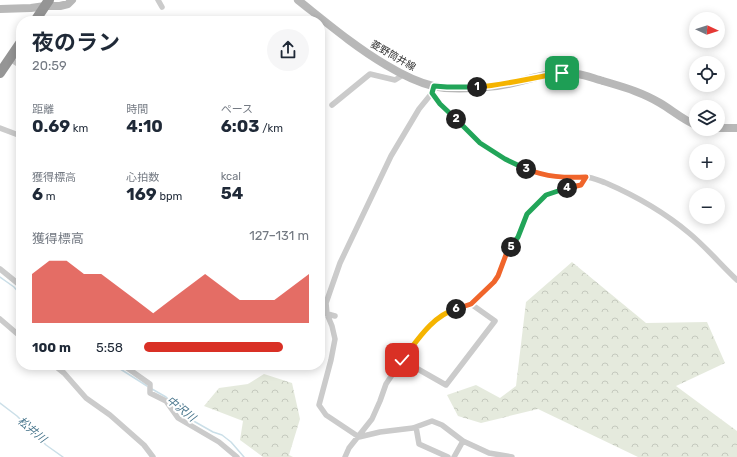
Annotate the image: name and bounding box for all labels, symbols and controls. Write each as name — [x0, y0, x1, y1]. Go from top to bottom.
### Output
north arrow — [689, 12, 725, 48]
map controls — [689, 12, 725, 224]
text: 夜のラン — [32, 29, 120, 56]
button: share — [267, 29, 309, 71]
street label: 菱野筒井線 — [368, 38, 418, 74]
pin — [545, 56, 579, 90]
button: locate — [689, 56, 725, 92]
text: 20:59 — [32, 58, 67, 73]
icon: arrive — [551, 62, 573, 84]
pin: 1 — [467, 77, 487, 97]
text: 1 — [474, 80, 480, 93]
button: layers — [689, 100, 725, 136]
text: 距離 — [32, 103, 54, 116]
text: 時間 — [126, 103, 148, 116]
text: ペース — [221, 103, 253, 116]
pin: 2 — [446, 109, 466, 129]
text: 2 — [452, 112, 460, 125]
text: 0.69 — [32, 116, 70, 136]
text: 4:10 — [126, 116, 163, 136]
text: 6:03 — [221, 116, 259, 136]
text: km — [70, 122, 88, 135]
text: /km — [259, 122, 283, 135]
button: + — [689, 144, 725, 180]
pin: 3 — [516, 159, 536, 179]
text: 3 — [522, 162, 530, 175]
text: kcal — [221, 170, 241, 183]
text: 獲得標高 — [32, 171, 76, 184]
text: 心拍数 — [126, 171, 159, 184]
pin: 4 — [557, 178, 577, 198]
text: 4 — [563, 181, 571, 194]
text: 54 — [221, 183, 243, 203]
text: 6 — [32, 184, 43, 204]
text: 169 — [126, 184, 157, 204]
button: − — [689, 188, 725, 224]
text: m — [43, 190, 56, 203]
text: bpm — [157, 190, 182, 203]
text: 127–131 m — [249, 228, 309, 243]
text: 獲得標高 — [32, 231, 84, 246]
pin: 5 — [501, 237, 521, 257]
text: 5 — [507, 240, 515, 253]
pin: 6 — [446, 299, 466, 319]
text: 6 — [452, 302, 460, 315]
text: 100 m — [32, 340, 71, 355]
text: 5:58 — [96, 340, 123, 355]
pin — [385, 343, 419, 377]
icon: check — [391, 349, 413, 371]
water label: 中沢川 — [164, 394, 199, 425]
water label: 松井川 — [15, 414, 50, 446]

